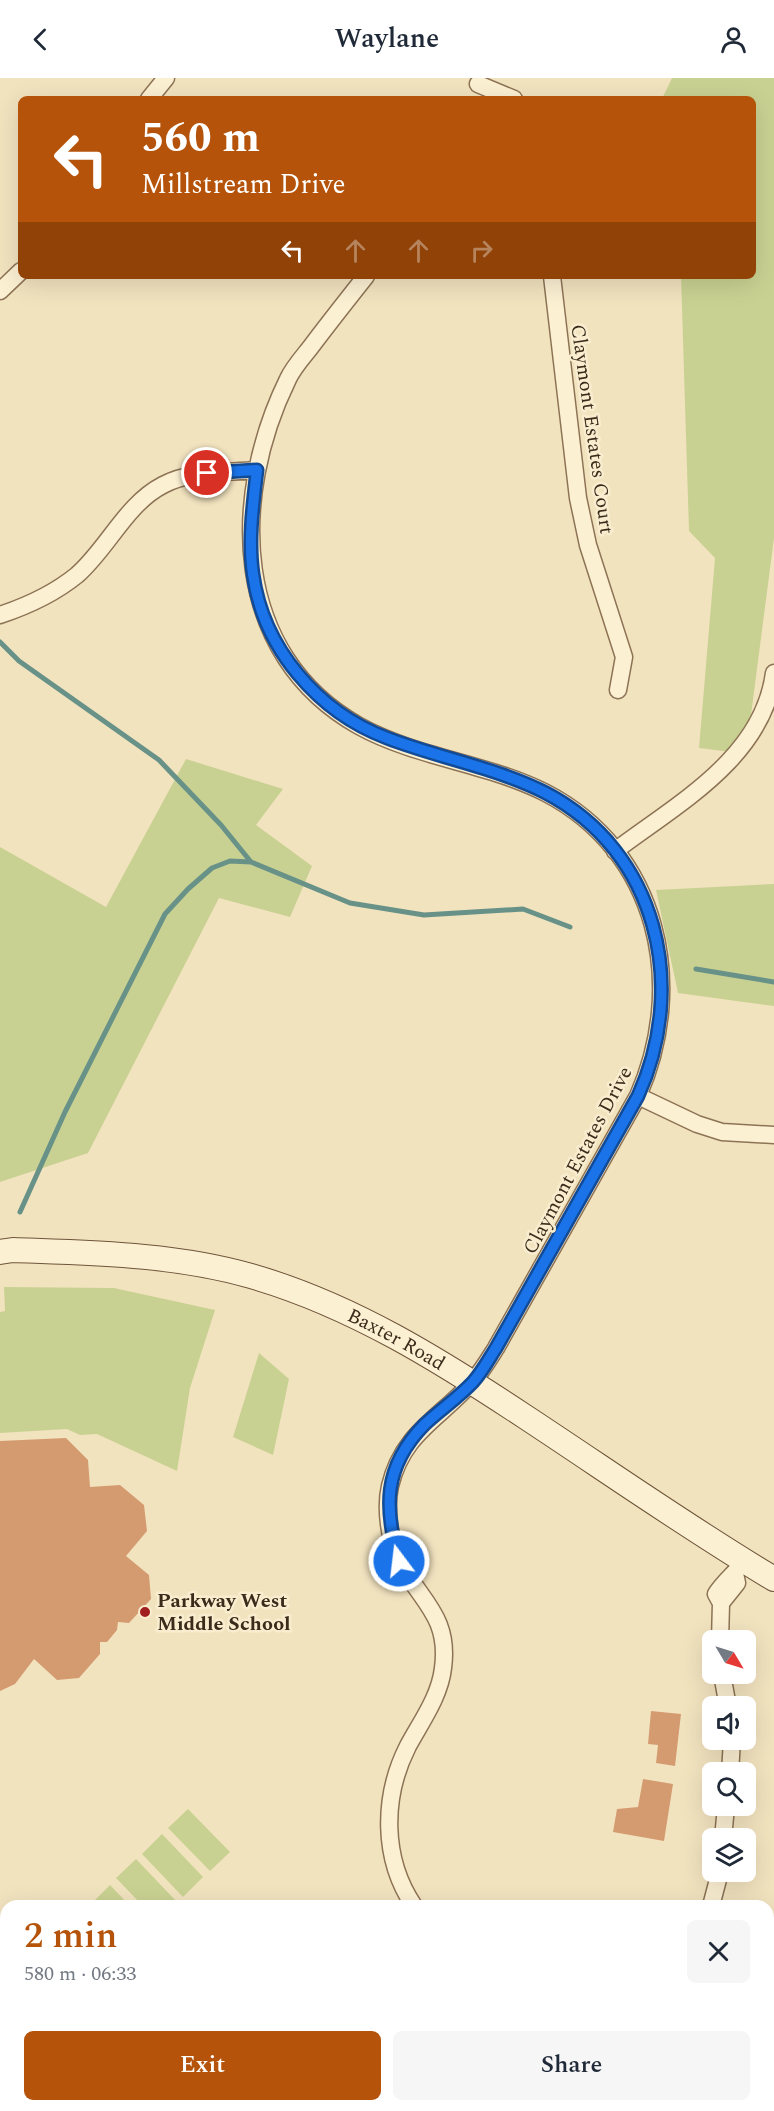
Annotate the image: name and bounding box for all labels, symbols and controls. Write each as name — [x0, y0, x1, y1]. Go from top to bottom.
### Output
text: Waylane — [335, 18, 439, 60]
icon: back — [24, 23, 57, 56]
icon: person — [717, 23, 750, 56]
text: 560 m — [141, 107, 260, 170]
icon: left — [42, 120, 120, 198]
text: Millstream Drive — [141, 164, 346, 206]
icon: left — [276, 234, 309, 267]
icon: ahead — [339, 234, 372, 267]
icon: ahead — [402, 234, 435, 267]
icon: right — [465, 234, 498, 267]
street label: Claymont Estates Court — [562, 322, 622, 536]
pin — [181, 447, 232, 498]
icon: arrive — [190, 456, 223, 489]
street label: Claymont Estates Drive — [516, 1061, 640, 1260]
street label: Baxter Road — [342, 1301, 451, 1378]
position arrow — [367, 1529, 431, 1593]
place label: Parkway West Middle School — [157, 1586, 291, 1639]
marker: Parkway West Middle School — [138, 1605, 152, 1619]
north arrow — [702, 1630, 756, 1684]
map controls — [702, 1630, 756, 1882]
button: sound — [702, 1696, 756, 1750]
button: search — [702, 1762, 756, 1816]
button: layers — [702, 1828, 756, 1882]
text: 2 min — [24, 1909, 117, 1964]
button: close — [687, 1920, 750, 1983]
text: 580 m · 06:33 — [24, 1959, 136, 1989]
button: Exit — [24, 2031, 381, 2100]
button: Share — [393, 2031, 750, 2100]

